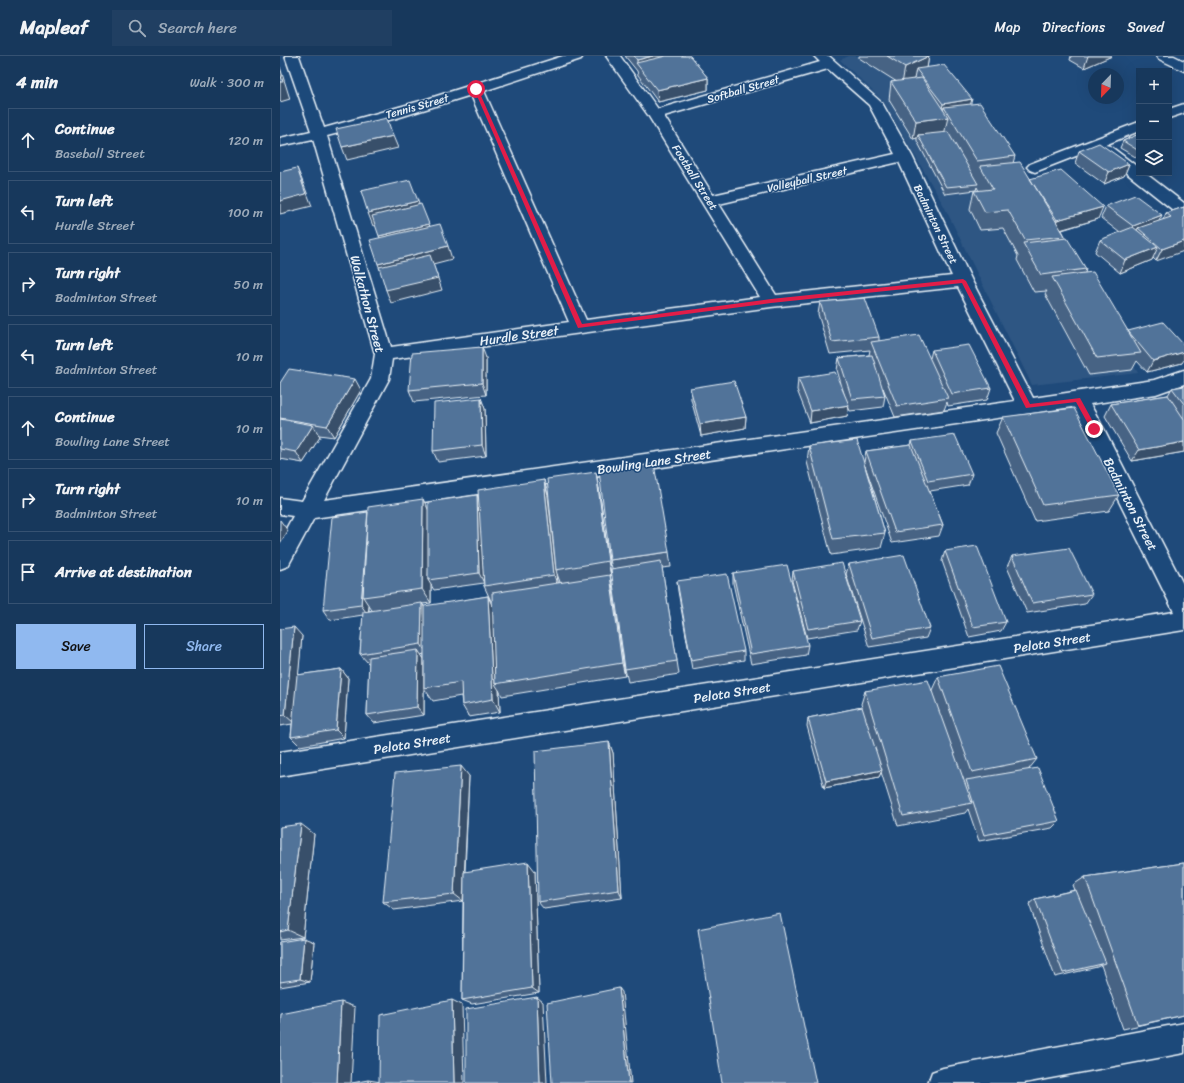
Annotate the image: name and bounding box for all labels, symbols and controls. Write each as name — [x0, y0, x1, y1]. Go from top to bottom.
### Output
search box — [112, 10, 392, 46]
text: Mapleaf — [20, 11, 88, 44]
text: Search here — [158, 15, 237, 41]
text: Map — [994, 15, 1020, 40]
text: Directions — [1042, 15, 1105, 40]
text: Saved — [1127, 15, 1164, 40]
icon: search — [126, 17, 148, 39]
text: 4 min — [16, 67, 58, 97]
north arrow — [1088, 68, 1124, 104]
map controls — [1136, 68, 1172, 176]
button: + — [1136, 68, 1172, 104]
street label: Softball Street — [705, 70, 782, 109]
text: Walk · 300 m — [190, 71, 264, 94]
route start — [467, 80, 485, 98]
street label: Tennis Street — [383, 88, 451, 125]
button: − — [1136, 104, 1172, 140]
text: Continue — [55, 116, 115, 142]
icon: ahead — [17, 129, 39, 151]
text: 120 m — [228, 129, 263, 152]
street label: Football Street — [667, 140, 723, 214]
button: layers — [1136, 140, 1172, 176]
text: Baseball Street — [55, 142, 145, 165]
street label: Volleyball Street — [765, 161, 849, 198]
street label: Badminton Street — [908, 181, 963, 268]
text: Turn left — [55, 188, 113, 214]
icon: left — [17, 201, 39, 223]
text: 100 m — [228, 201, 263, 224]
text: Hurdle Street — [55, 214, 134, 237]
street label: Walkathon Street — [343, 253, 392, 356]
text: Turn right — [55, 260, 120, 286]
icon: right — [17, 273, 39, 295]
text: 50 m — [233, 273, 263, 296]
text: Badminton Street — [55, 286, 158, 309]
street label: Hurdle Street — [478, 318, 561, 352]
text: Turn left — [55, 332, 113, 358]
icon: left — [17, 345, 39, 367]
text: 10 m — [236, 345, 263, 368]
text: Badminton Street — [55, 358, 158, 381]
text: Continue — [55, 404, 115, 430]
icon: ahead — [17, 417, 39, 439]
text: 10 m — [236, 417, 263, 440]
route end — [1085, 420, 1103, 438]
text: Bowling Lane Street — [55, 430, 170, 453]
street label: Bowling Lane Street — [595, 442, 713, 481]
street label: Badminton Street — [1097, 453, 1164, 555]
text: Turn right — [55, 476, 120, 502]
icon: right — [17, 489, 39, 511]
text: 10 m — [236, 489, 263, 512]
text: Badminton Street — [55, 502, 158, 525]
text: Arrive at destination — [55, 559, 192, 585]
icon: arrive — [17, 561, 39, 583]
button: Save — [16, 624, 136, 669]
button: Share — [144, 624, 264, 669]
street label: Pelota Street — [1012, 625, 1093, 660]
street label: Pelota Street — [692, 675, 773, 710]
street label: Pelota Street — [372, 726, 453, 761]

